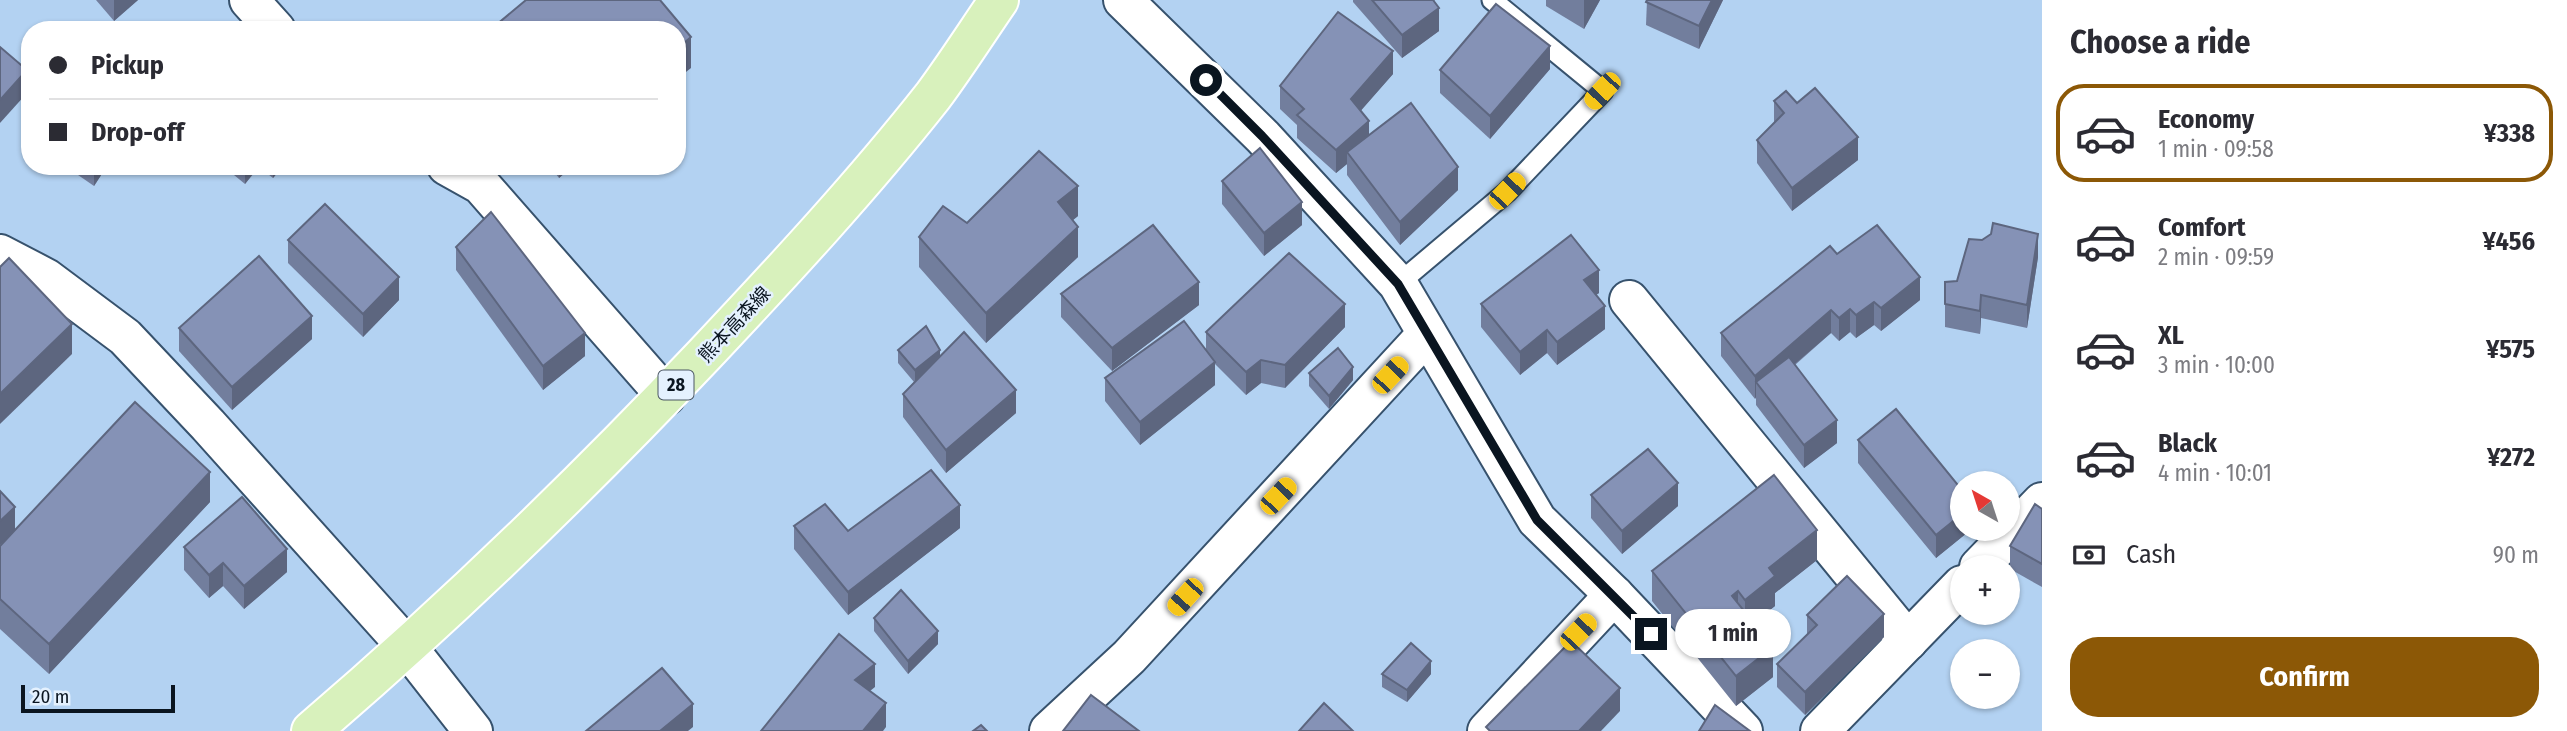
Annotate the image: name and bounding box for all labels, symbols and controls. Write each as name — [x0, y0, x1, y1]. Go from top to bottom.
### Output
text: Choose a ride — [2070, 23, 2251, 61]
text: Pickup — [91, 50, 164, 81]
route start — [1190, 64, 1222, 96]
car — [1580, 68, 1625, 114]
icon: car — [2074, 102, 2137, 165]
text: Economy — [2158, 104, 2254, 135]
text: Drop-off — [91, 117, 184, 148]
text: ¥338 — [2483, 118, 2535, 149]
text: 1 min · 09:58 — [2158, 135, 2274, 163]
car — [1485, 169, 1530, 213]
icon: car — [2074, 210, 2137, 273]
text: Comfort — [2158, 212, 2246, 243]
text: ¥456 — [2483, 226, 2535, 257]
text: 2 min · 09:59 — [2158, 243, 2274, 271]
street label: 熊本高森線 — [694, 282, 775, 367]
icon: car — [2074, 318, 2137, 381]
text: XL — [2158, 320, 2184, 351]
text: ¥575 — [2486, 334, 2535, 365]
text: 3 min · 10:00 — [2158, 351, 2275, 379]
car — [1368, 352, 1413, 398]
road number: 28 — [658, 370, 694, 400]
icon: car — [2074, 426, 2137, 489]
text: Black — [2158, 428, 2217, 459]
text: ¥272 — [2487, 442, 2535, 473]
text: 4 min · 10:01 — [2158, 459, 2272, 487]
north arrow — [1950, 471, 2020, 541]
map controls — [1950, 471, 2020, 709]
car — [1256, 473, 1301, 519]
icon: cash — [2070, 536, 2108, 574]
text: Cash — [2126, 539, 2176, 570]
text: 90 m — [2493, 541, 2539, 569]
button: + — [1950, 555, 2020, 625]
car — [1164, 574, 1207, 620]
car — [1556, 610, 1601, 654]
callout: 1 min — [1676, 610, 1791, 658]
route end — [1635, 618, 1667, 650]
text: 1 min — [1708, 619, 1758, 647]
button: Confirm — [2070, 637, 2539, 717]
button: − — [1950, 639, 2020, 709]
scale bar — [21, 682, 175, 714]
text: 20 m — [32, 685, 69, 708]

